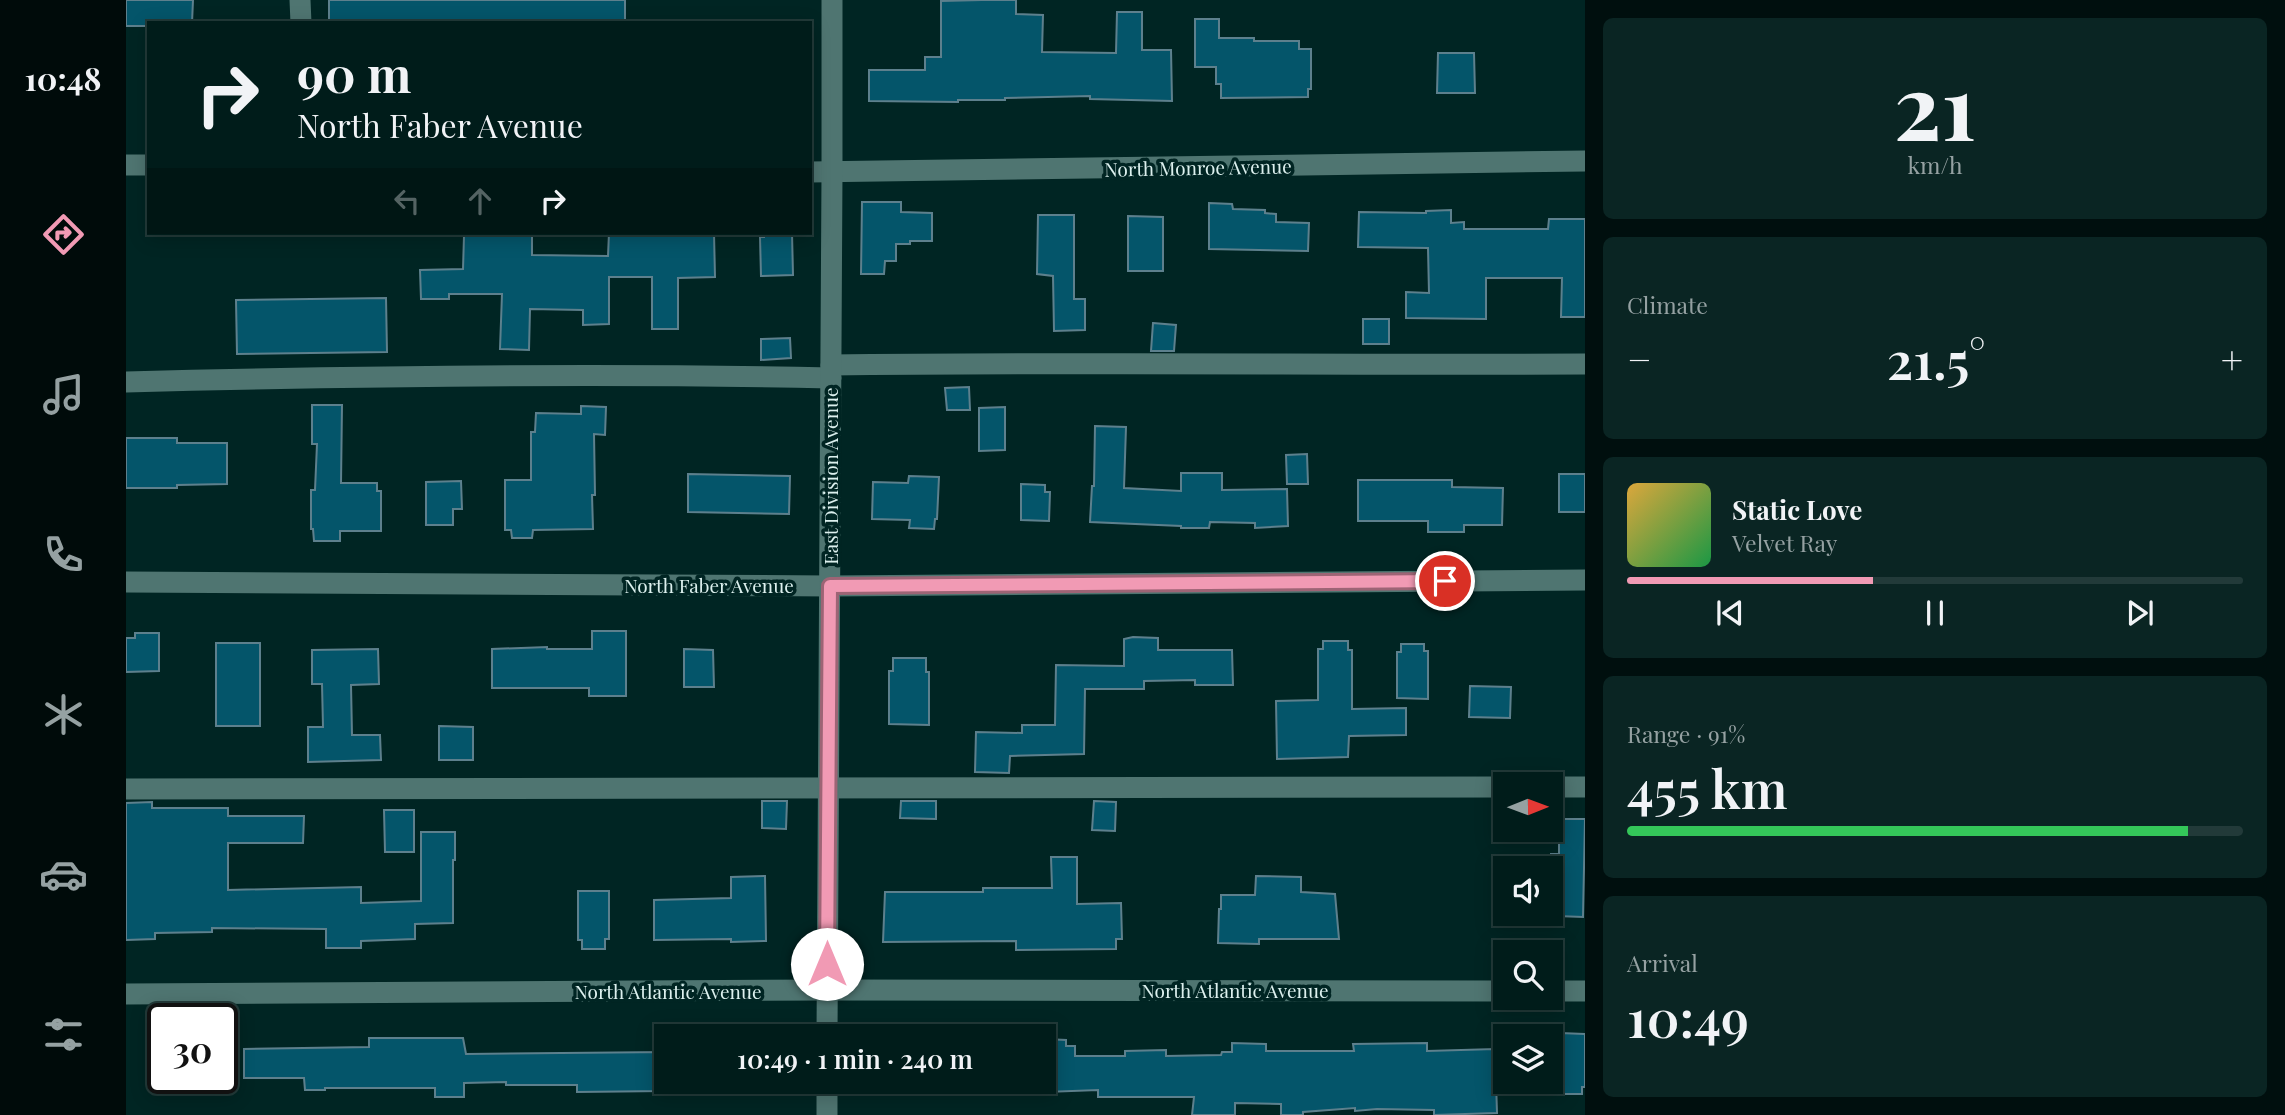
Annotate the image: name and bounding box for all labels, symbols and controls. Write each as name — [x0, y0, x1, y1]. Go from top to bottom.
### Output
text: 90 m — [297, 40, 411, 105]
text: 21 — [1894, 43, 1976, 164]
icon: right — [182, 49, 273, 140]
text: 10:48 — [24, 56, 102, 99]
text: North Faber Avenue — [297, 103, 583, 146]
text: km/h — [1907, 149, 1963, 180]
street label: North Monroe Avenue — [1104, 152, 1292, 182]
icon: left — [388, 182, 426, 220]
icon: ahead — [461, 182, 499, 220]
icon: right — [534, 182, 572, 220]
icon: directions — [39, 210, 88, 259]
text: Climate — [1627, 289, 1708, 320]
text: 21.5° — [1887, 324, 1986, 393]
text: − — [1627, 333, 1652, 384]
text: + — [2221, 333, 2243, 384]
icon: music — [39, 370, 88, 419]
street label: East Division Avenue — [817, 387, 843, 565]
text: Static Love — [1732, 492, 1862, 527]
text: Velvet Ray — [1732, 527, 1837, 558]
icon: phone — [39, 530, 88, 579]
pin — [1415, 551, 1475, 611]
icon: arrive — [1426, 562, 1464, 600]
street label: North Faber Avenue — [624, 572, 794, 598]
icon: previous — [1711, 594, 1749, 632]
icon: pause — [1916, 594, 1954, 632]
icon: next — [2121, 594, 2159, 632]
icon: climate — [39, 690, 88, 739]
text: Range · 91% — [1627, 718, 1745, 749]
text: 455 km — [1627, 753, 1787, 822]
north arrow — [1493, 772, 1563, 842]
map controls — [1493, 772, 1563, 1094]
icon: car — [39, 850, 88, 899]
button: sound — [1493, 856, 1563, 926]
position arrow — [790, 927, 864, 1001]
button: search — [1493, 940, 1563, 1010]
text: Arrival — [1627, 947, 1698, 978]
street label: North Atlantic Avenue — [1141, 977, 1329, 1003]
street label: North Atlantic Avenue — [574, 978, 762, 1004]
text: 10:49 — [1627, 982, 1749, 1051]
speed limit sign: 30 — [147, 1003, 238, 1094]
icon: filters — [39, 1010, 88, 1059]
button: layers — [1493, 1024, 1563, 1094]
text: 10:49 · 1 min · 240 m — [737, 1041, 973, 1076]

